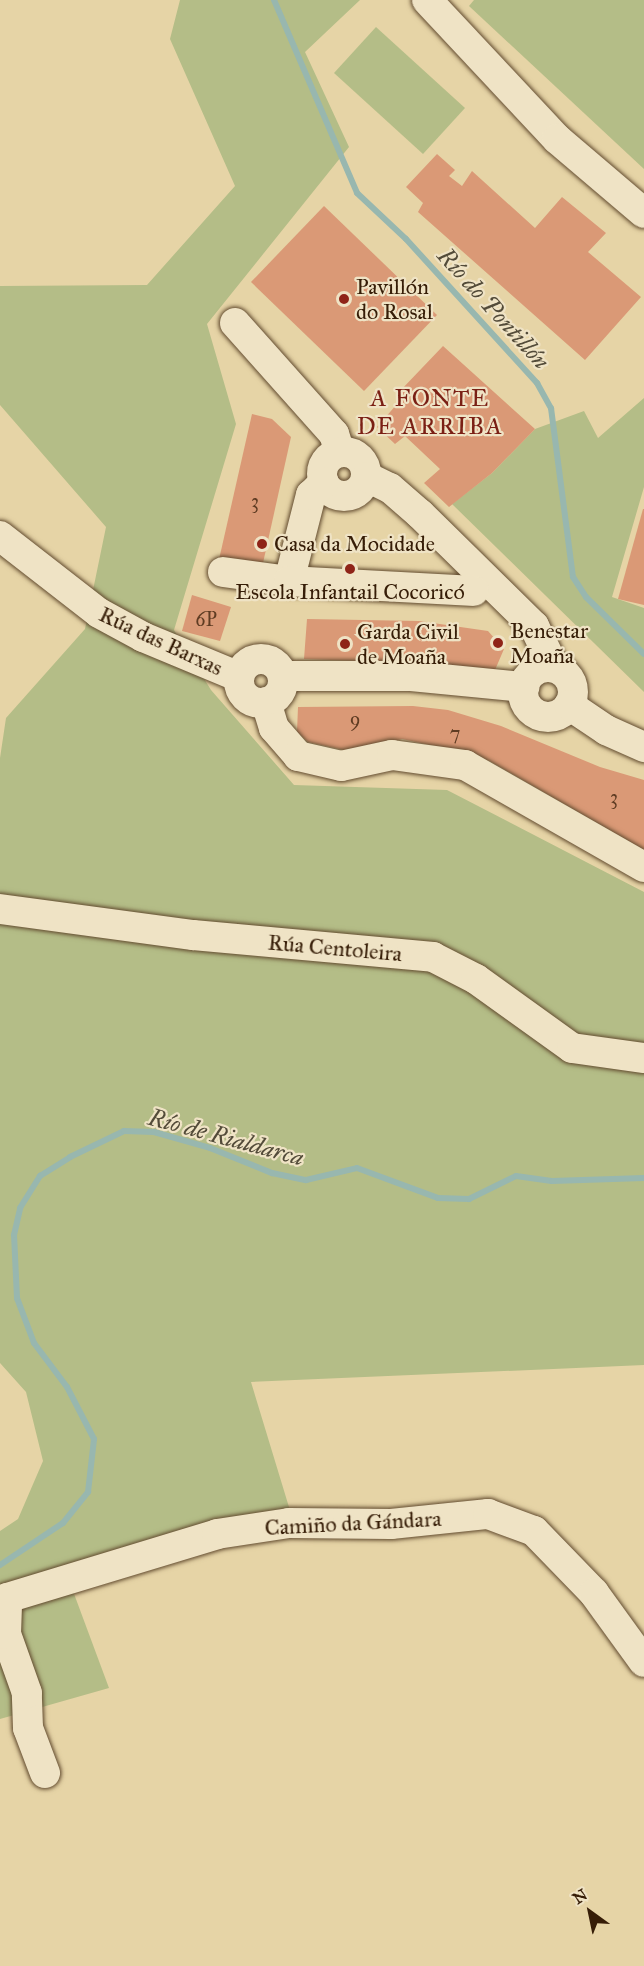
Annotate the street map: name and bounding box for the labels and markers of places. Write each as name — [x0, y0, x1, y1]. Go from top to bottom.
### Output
place label: Pavillón do Rosal — [356, 273, 433, 324]
marker: Pavillón do Rosal — [337, 292, 351, 306]
place label: Casa da Mocidade — [274, 531, 435, 557]
marker: Casa da Mocidade — [255, 537, 269, 551]
marker: Escola Infantail Cocoricó — [343, 562, 357, 576]
place label: Escola Infantail Cocoricó — [235, 579, 465, 605]
place label: Benestar Moaña — [510, 617, 588, 668]
place label: Garda Civil de Moaña — [357, 618, 459, 670]
marker: Benestar Moaña — [491, 636, 505, 650]
marker: Garda Civil de Moaña — [338, 637, 352, 651]

